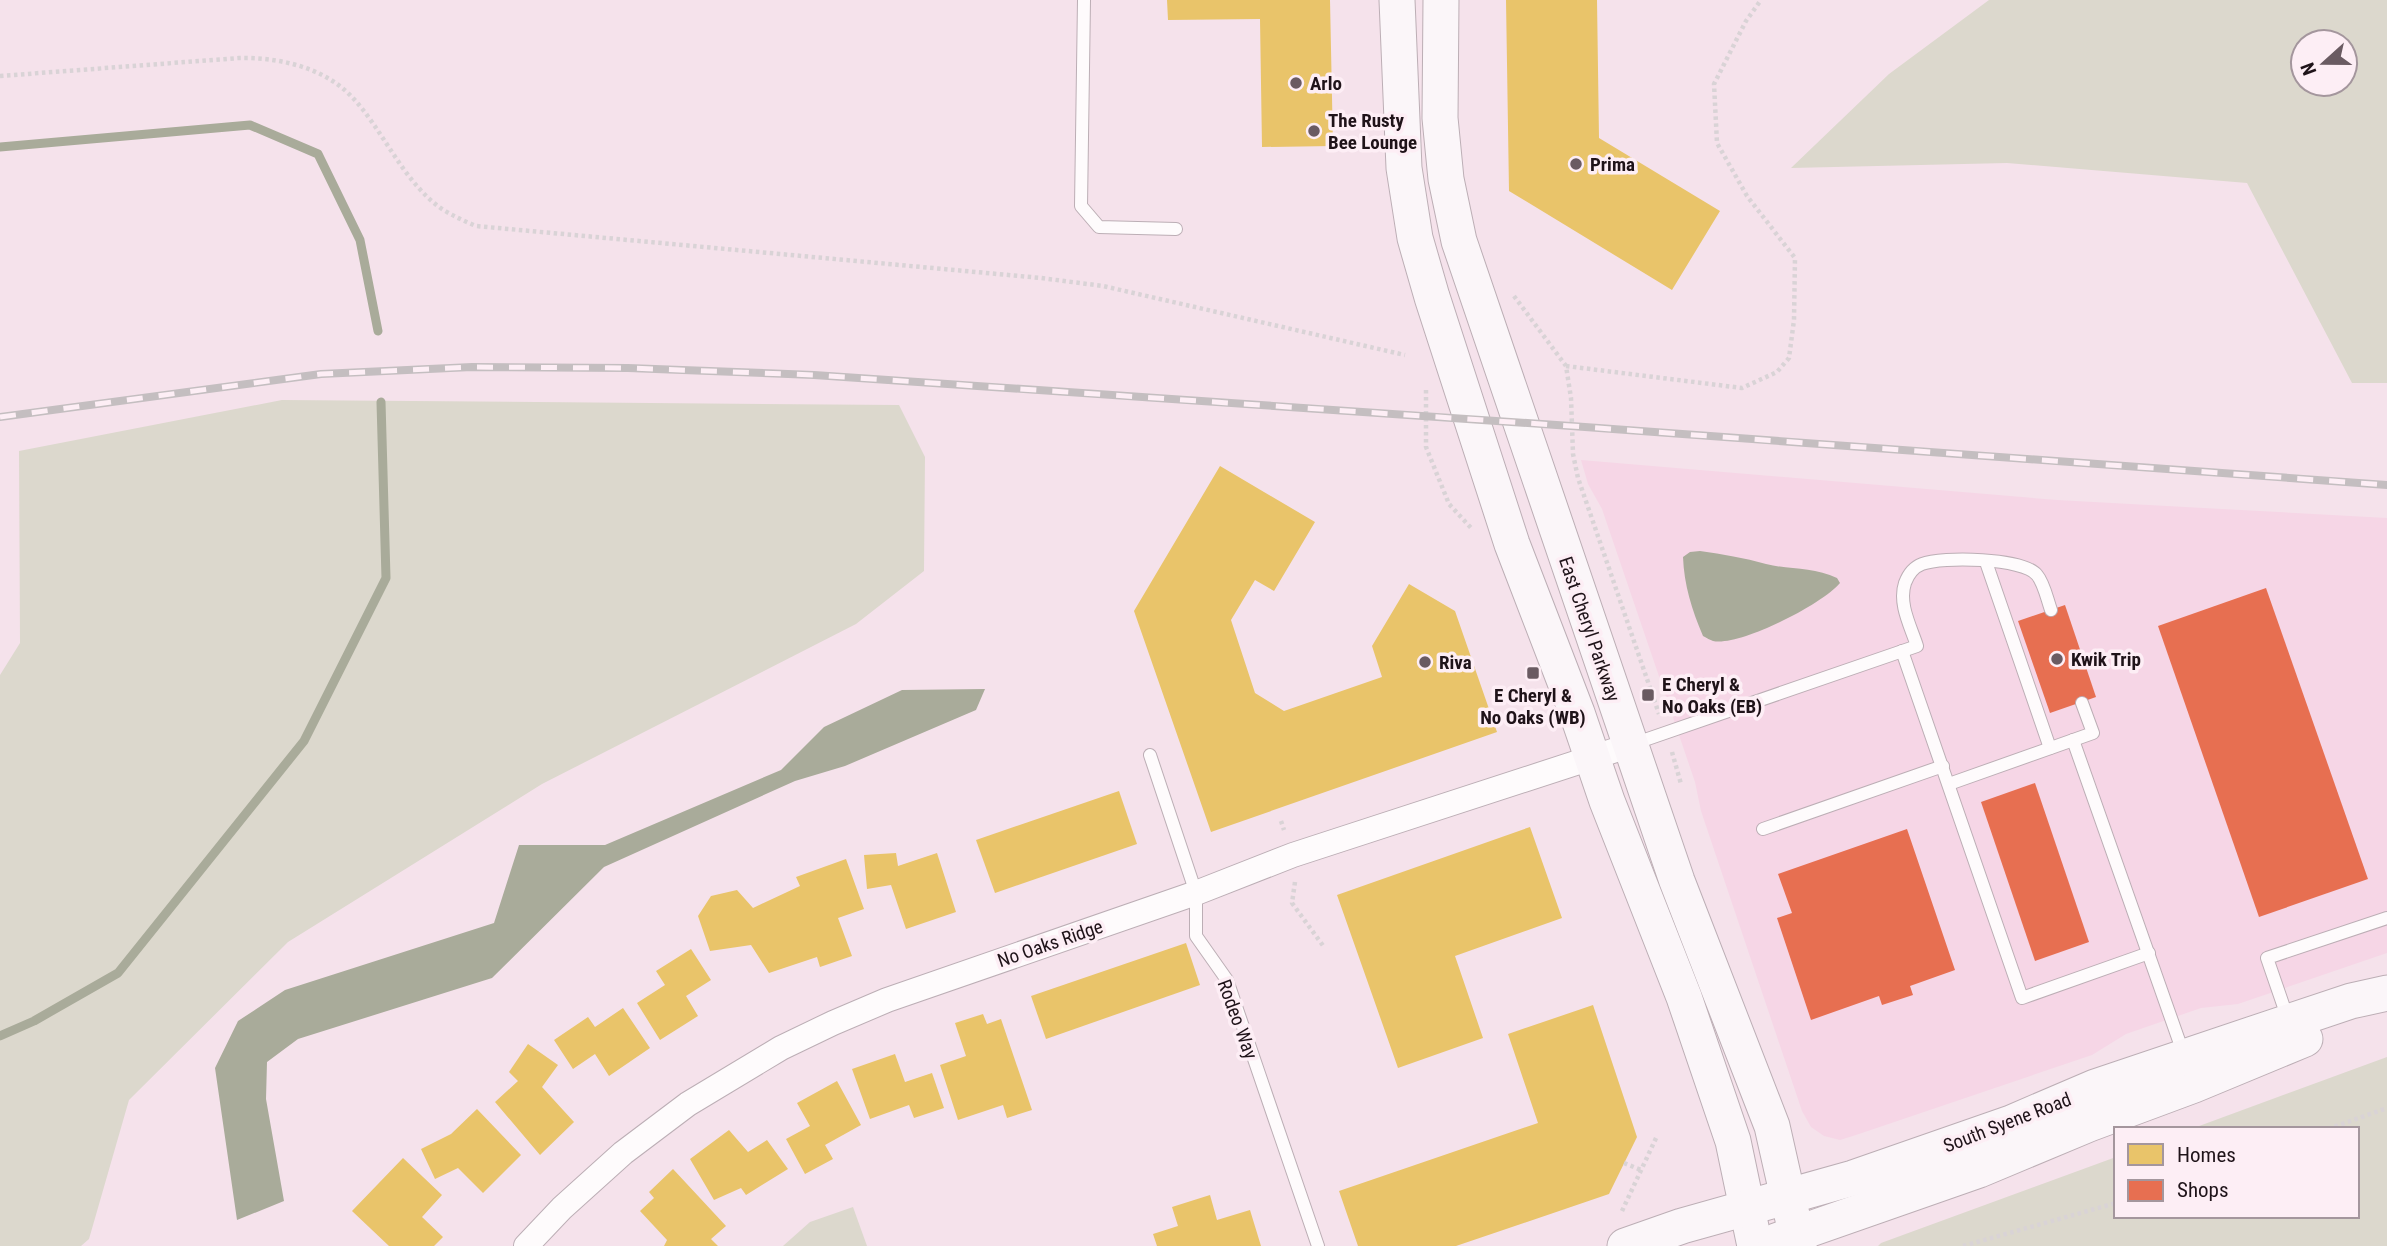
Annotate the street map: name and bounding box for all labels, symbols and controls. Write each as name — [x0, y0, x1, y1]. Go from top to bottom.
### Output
north arrow — [2289, 28, 2359, 98]
text: N — [2296, 59, 2321, 78]
place label: Arlo — [1310, 72, 1342, 95]
marker: Arlo — [1288, 75, 1304, 91]
place label: The Rusty Bee Lounge — [1328, 109, 1417, 154]
marker: The Rusty Bee Lounge — [1306, 123, 1322, 139]
place label: Prima — [1590, 153, 1635, 176]
marker: Prima — [1568, 156, 1584, 172]
street label: East Cheryl Parkway — [1554, 554, 1625, 705]
place label: Kwik Trip — [2071, 648, 2141, 671]
place label: Riva — [1439, 651, 1472, 674]
marker: Kwik Trip — [2049, 651, 2065, 667]
marker: Riva — [1417, 654, 1433, 670]
marker: E Cheryl & No Oaks (WB) — [1525, 665, 1541, 681]
place label: E Cheryl & No Oaks (EB) — [1662, 673, 1762, 718]
place label: E Cheryl & No Oaks (WB) — [1480, 684, 1586, 729]
marker: E Cheryl & No Oaks (EB) — [1640, 687, 1656, 703]
street label: No Oaks Ridge — [994, 915, 1106, 972]
street label: Rodeo Way — [1213, 976, 1263, 1062]
street label: South Syene Road — [1940, 1088, 2074, 1157]
legend — [2114, 1127, 2359, 1218]
text: Homes — [2177, 1143, 2236, 1167]
text: Shops — [2177, 1178, 2229, 1202]

